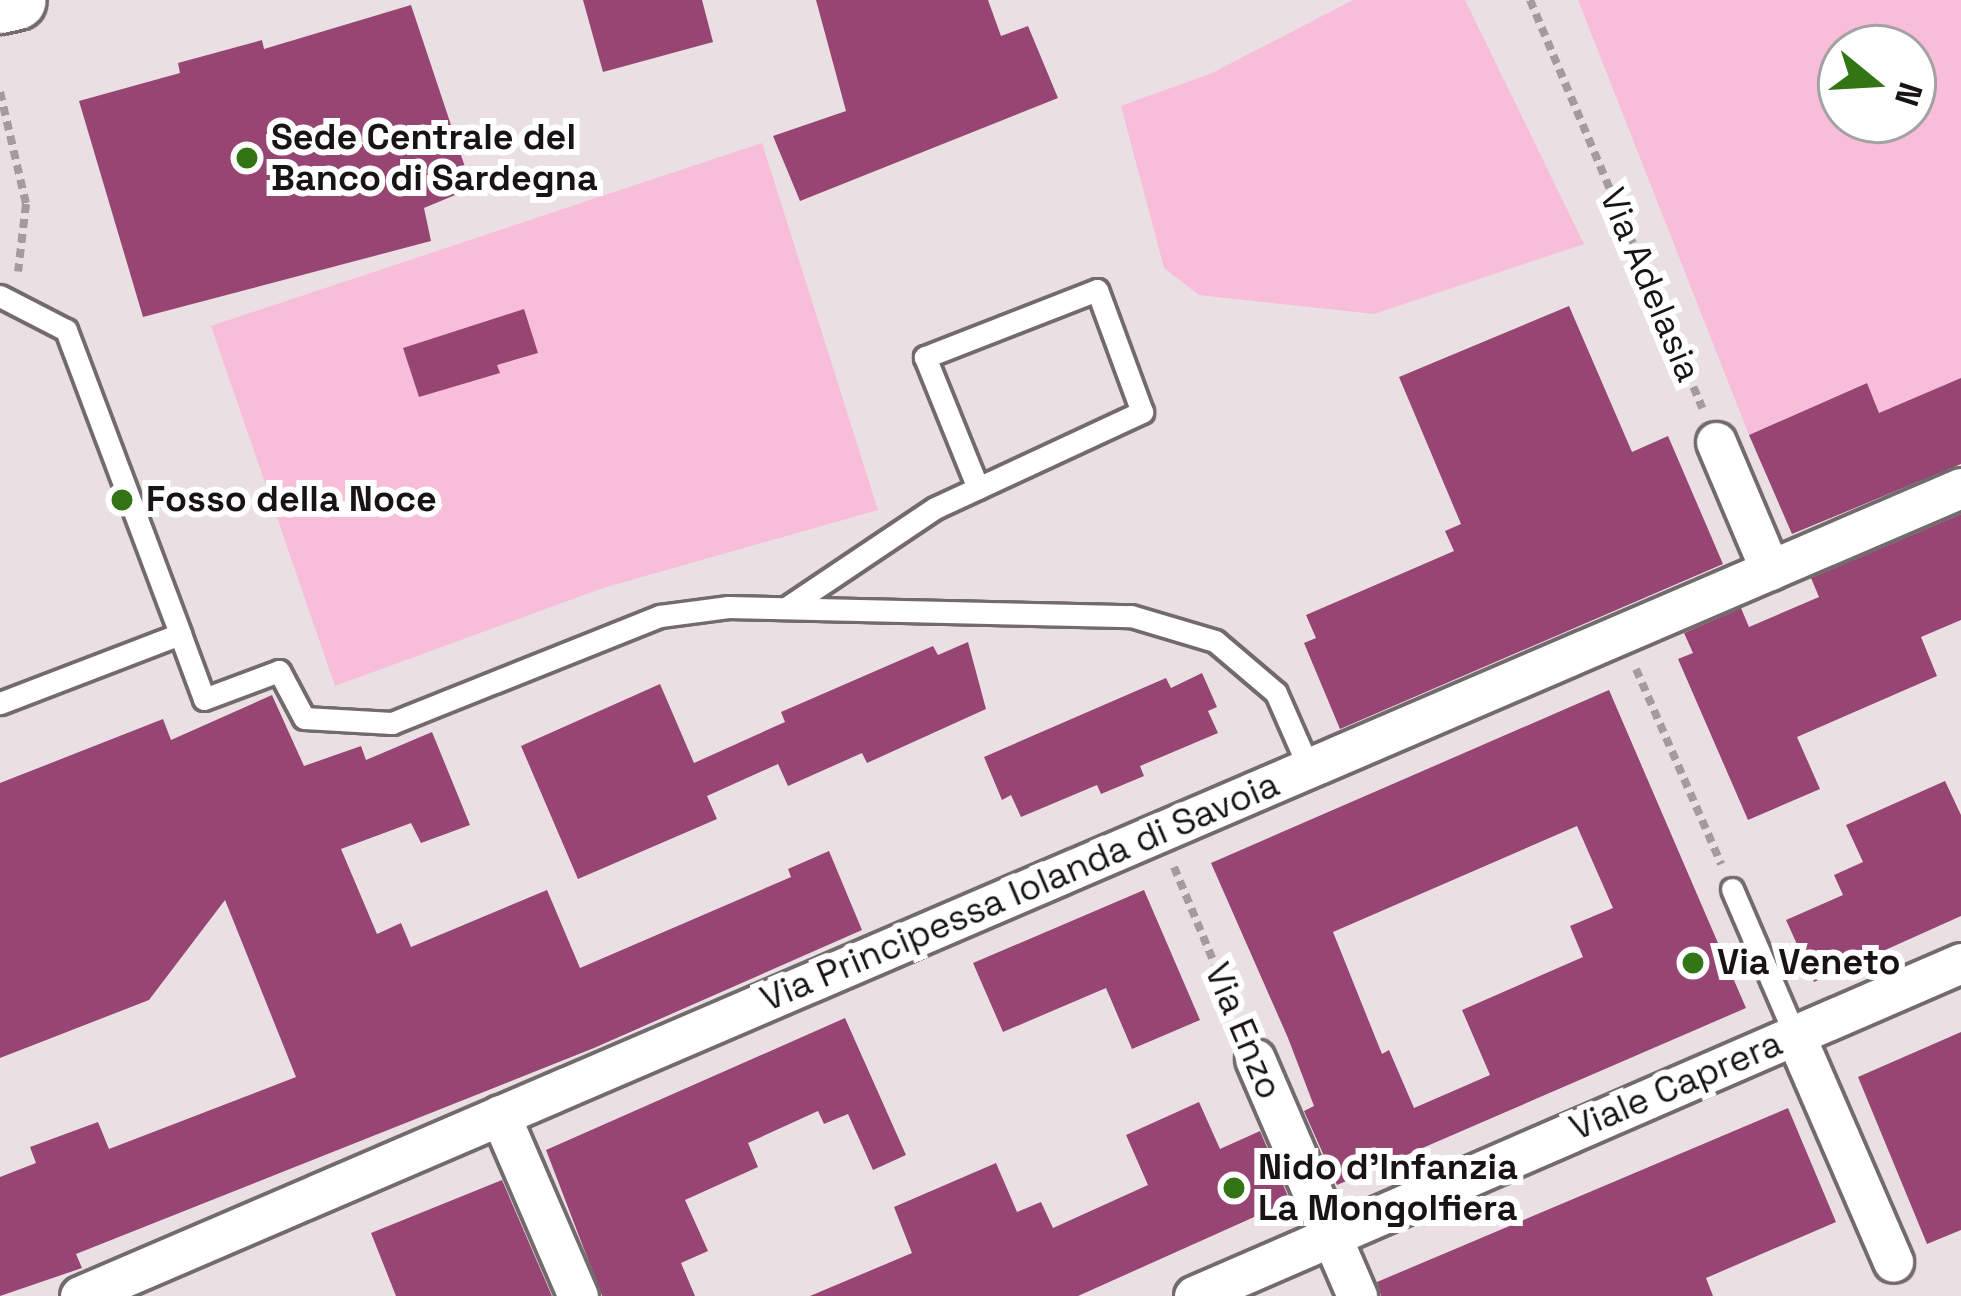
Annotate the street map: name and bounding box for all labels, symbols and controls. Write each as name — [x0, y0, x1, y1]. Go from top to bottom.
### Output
north arrow — [1817, 24, 1937, 144]
text: N — [1885, 77, 1932, 111]
place label: Sede Centrale del Banco di Sardegna — [271, 115, 598, 200]
marker: Sede Centrale del Banco di Sardegna — [234, 145, 260, 171]
street label: Via Adelasia — [1590, 182, 1710, 388]
place label: Fosso della Noce — [146, 478, 437, 522]
marker: Fosso della Noce — [109, 487, 135, 513]
street label: Via Principessa Iolanda di Savoia — [754, 763, 1286, 1021]
place label: Via Veneto — [1717, 941, 1901, 985]
marker: Via Veneto — [1680, 950, 1706, 976]
street label: Via Enzo — [1195, 956, 1291, 1106]
street label: Viale Caprera — [1564, 1022, 1788, 1150]
place label: Nido d'Infanzia La Mongolfiera — [1258, 1145, 1518, 1230]
marker: Nido d'Infanzia La Mongolfiera — [1221, 1175, 1247, 1201]

